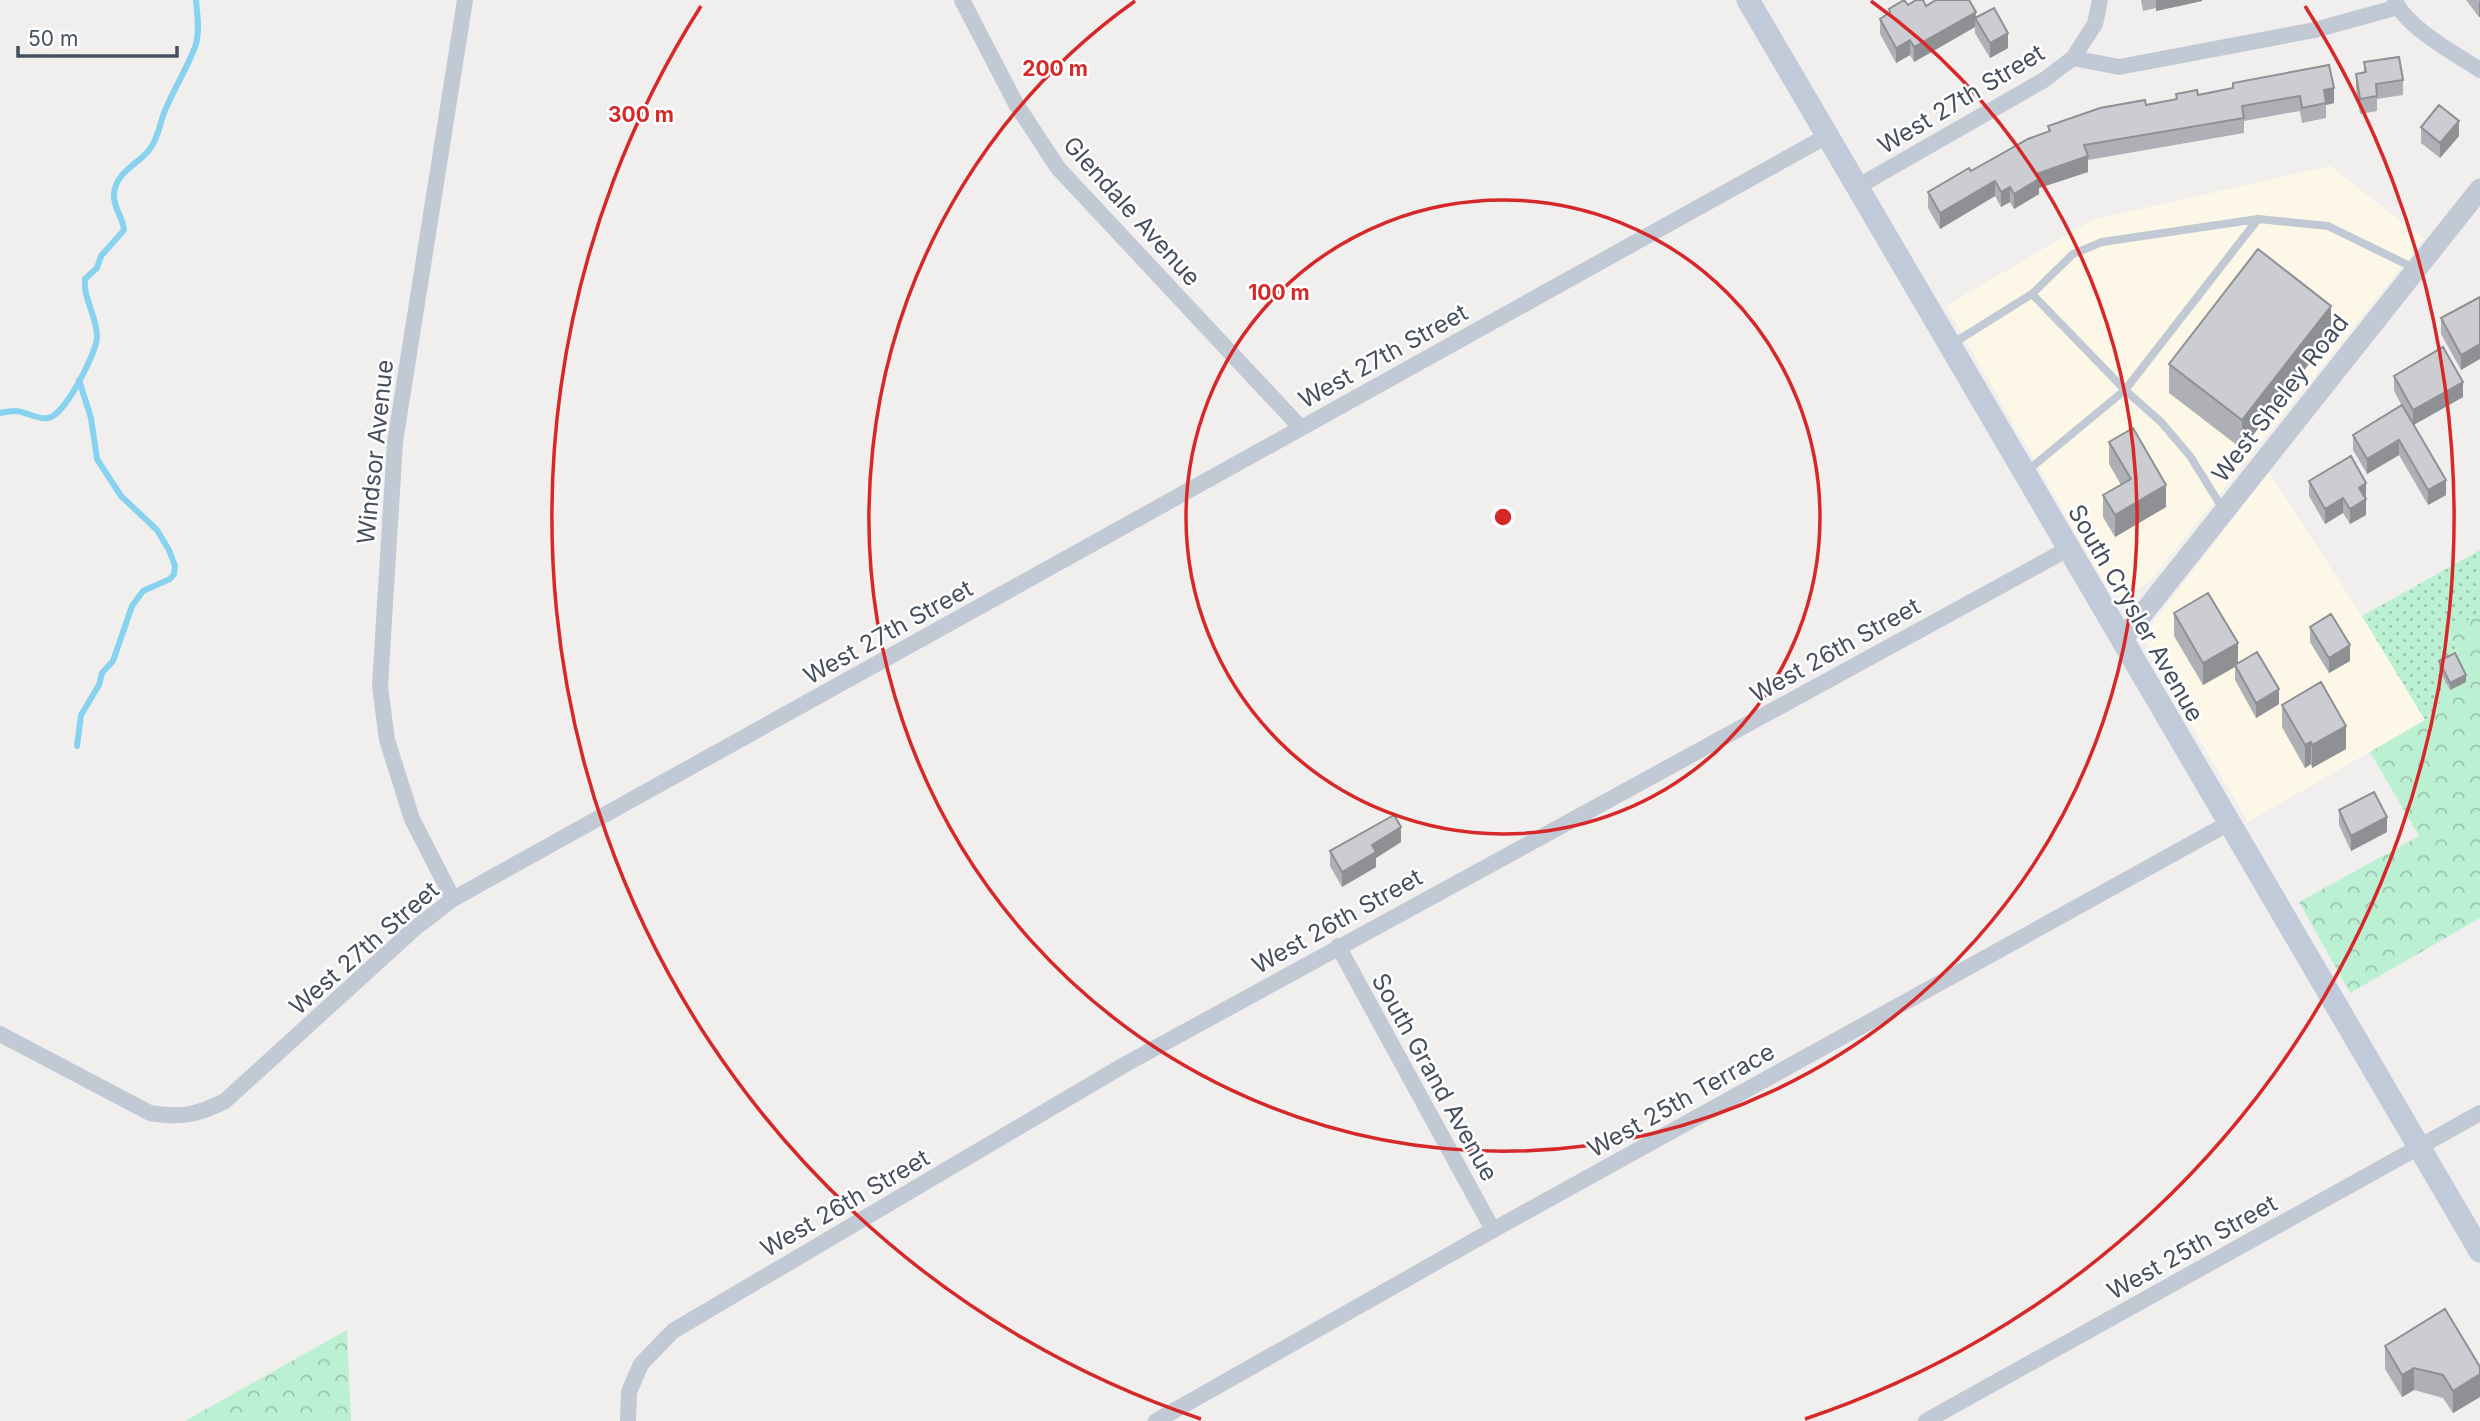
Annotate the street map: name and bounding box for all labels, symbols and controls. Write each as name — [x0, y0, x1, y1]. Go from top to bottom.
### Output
scale bar — [18, 14, 177, 58]
text: 50 m — [28, 26, 78, 51]
street label: West 27th Street — [1873, 38, 2049, 160]
text: 200 m — [1022, 56, 1088, 81]
text: 300 m — [608, 102, 674, 127]
street label: Glendale Avenue — [1057, 130, 1207, 292]
text: 100 m — [1248, 280, 1310, 305]
street label: West 27th Street — [1294, 298, 1473, 414]
street label: West Sheley Road — [2206, 308, 2354, 488]
street label: Windsor Avenue — [351, 358, 399, 546]
street label: South Crysler Avenue — [2062, 499, 2210, 727]
centre of rings — [1491, 505, 1515, 529]
street label: West 27th Street — [799, 574, 978, 690]
street label: West 26th Street — [1745, 591, 1925, 709]
street label: West 26th Street — [1247, 862, 1427, 980]
street label: West 27th Street — [283, 875, 445, 1021]
street label: South Grand Avenue — [1366, 968, 1504, 1186]
street label: West 25th Terrace — [1583, 1037, 1779, 1163]
street label: West 26th Street — [756, 1143, 935, 1263]
street label: West 25th Street — [2102, 1188, 2282, 1306]

